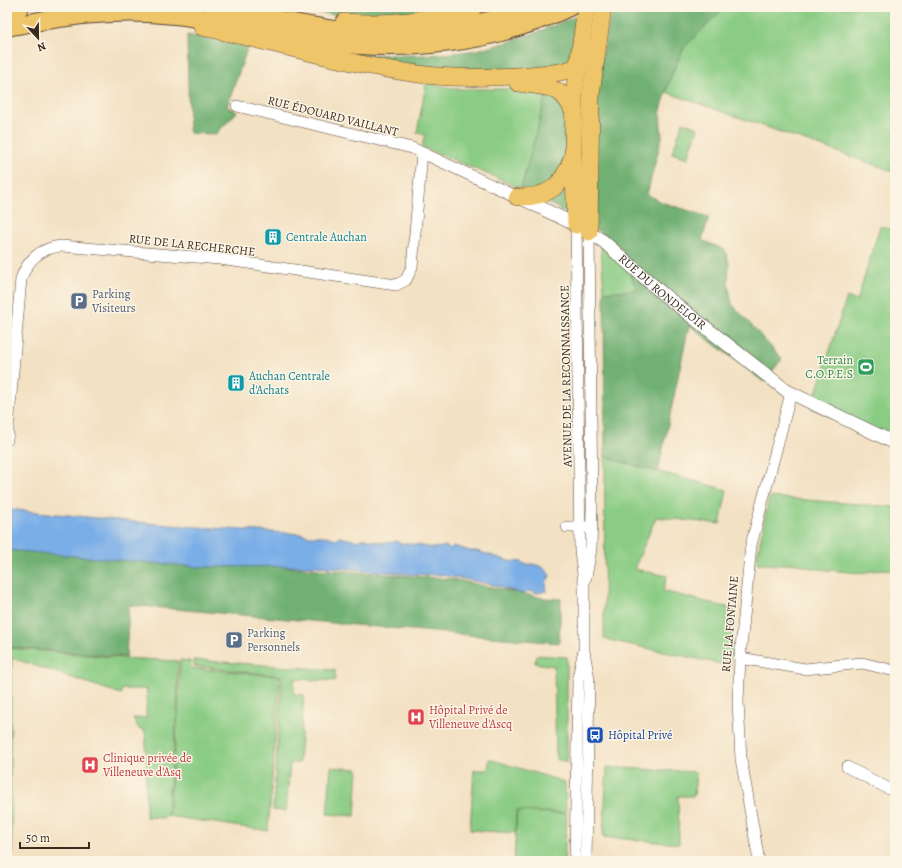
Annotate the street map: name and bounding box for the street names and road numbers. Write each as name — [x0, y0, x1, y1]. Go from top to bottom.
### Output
street label: RUE ÉDOUARD VAILLANT — [266, 92, 400, 140]
street label: RUE DE LA RECHERCHE — [128, 230, 256, 260]
street label: RUE DU RONDELOIR — [615, 250, 710, 333]
street label: AVENUE DE LA RECONNAISSANCE — [556, 285, 576, 468]
street label: RUE LA FONTAINE — [718, 575, 742, 673]

